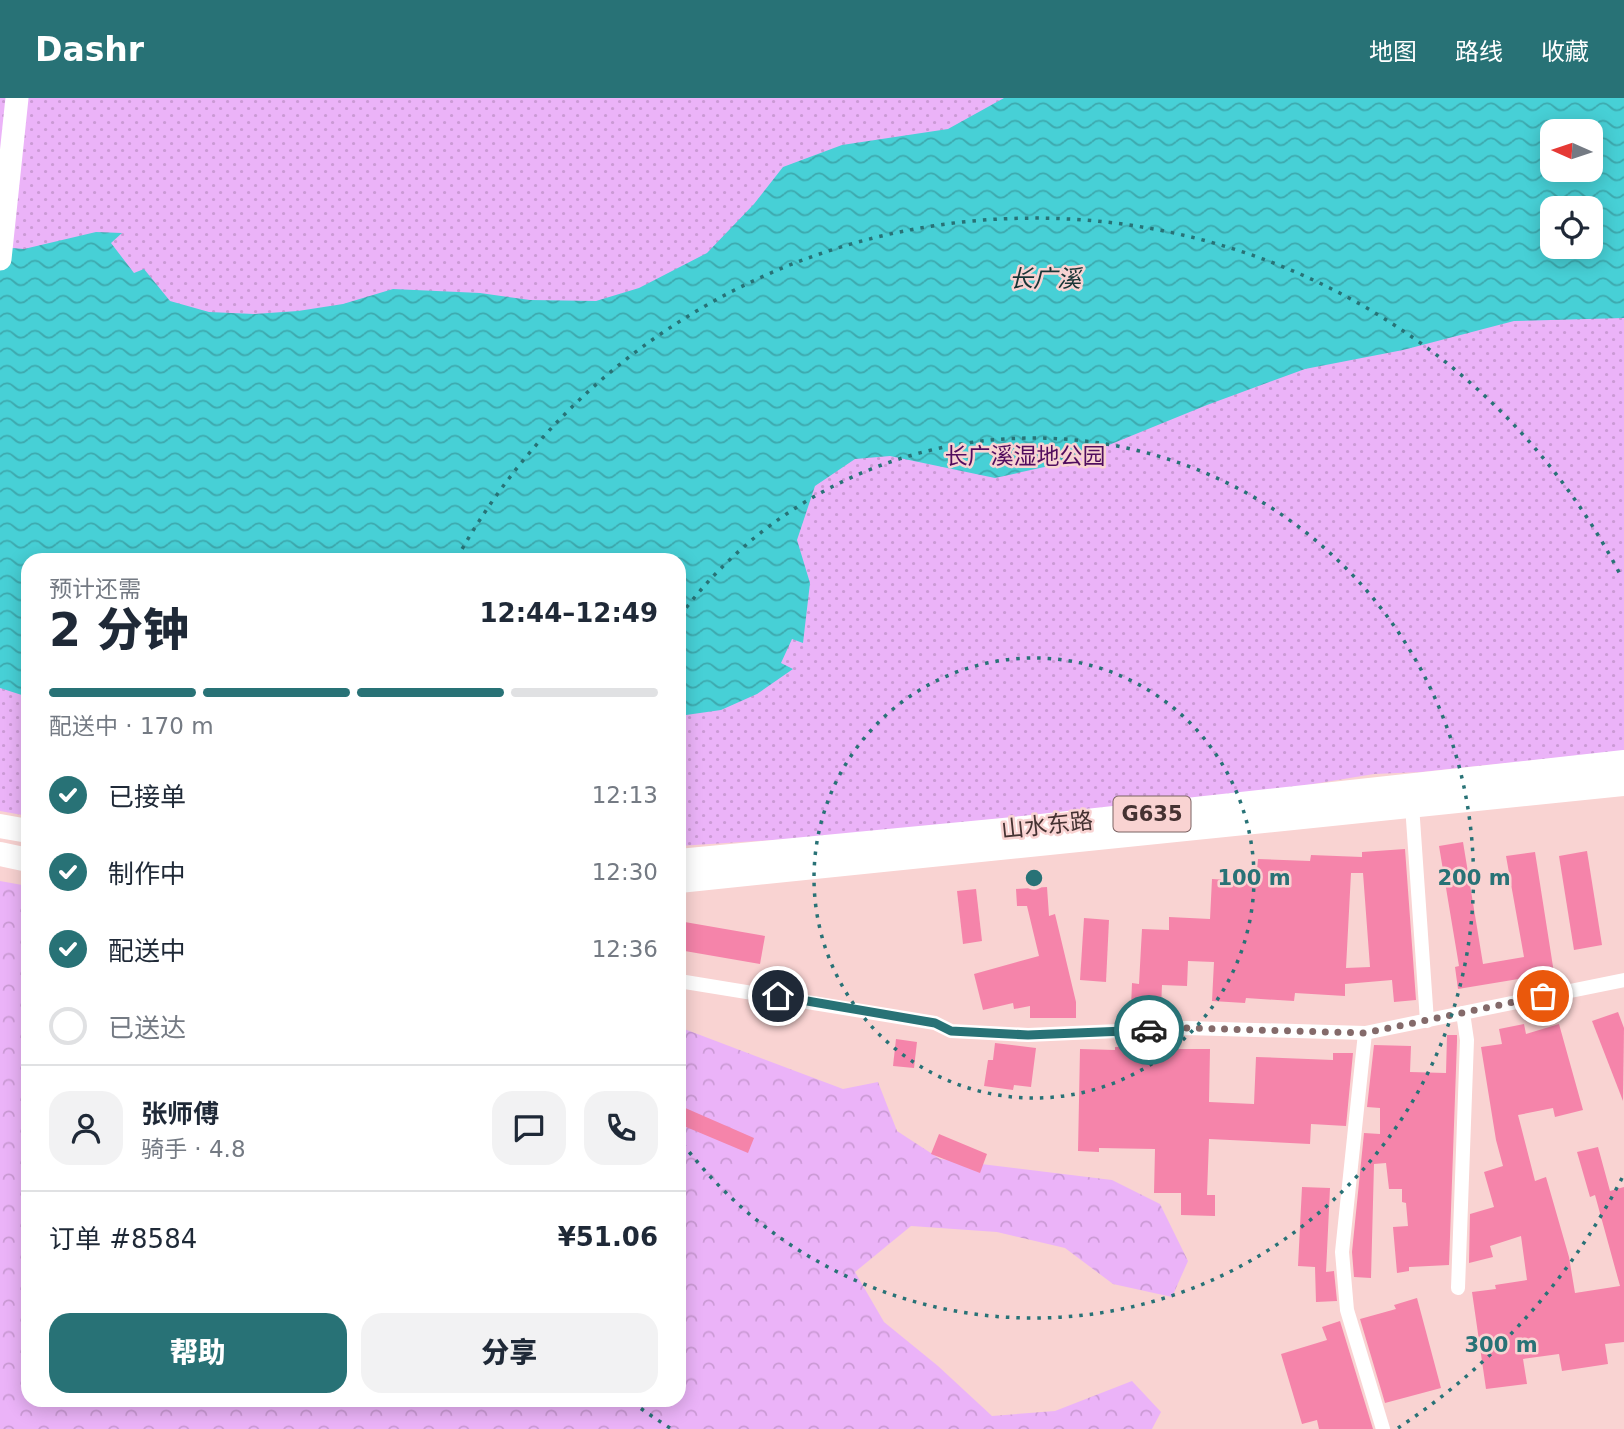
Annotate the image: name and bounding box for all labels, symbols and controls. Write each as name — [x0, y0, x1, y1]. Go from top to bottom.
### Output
text: Dashr — [35, 30, 144, 69]
text: 地图 — [1369, 38, 1417, 66]
text: 路线 — [1455, 38, 1503, 66]
text: 收藏 — [1541, 38, 1589, 66]
north arrow — [1540, 119, 1603, 182]
map controls — [1540, 119, 1603, 259]
button: locate — [1540, 196, 1603, 259]
water label: 长广溪 — [1009, 265, 1084, 293]
park label: 长广溪湿地公园 — [945, 443, 1106, 469]
text: 预计还需 — [49, 576, 141, 602]
text: 12:44–12:49 — [479, 598, 658, 628]
text: 2 分钟 — [49, 603, 189, 657]
text: 配送中 · 170 m — [49, 713, 214, 739]
icon: check — [49, 776, 87, 814]
text: 已接单 — [108, 782, 186, 812]
text: 12:13 — [592, 782, 658, 808]
road number: G635 — [1114, 796, 1190, 832]
street label: 山水东路 — [1000, 807, 1094, 843]
icon: check — [49, 853, 87, 891]
text: 制作中 — [108, 859, 186, 889]
text: 12:30 — [592, 859, 658, 885]
centre of rings — [1022, 866, 1046, 890]
text: 100 m — [1217, 866, 1291, 890]
text: 200 m — [1437, 866, 1511, 890]
icon: check — [49, 930, 87, 968]
text: 配送中 — [108, 936, 186, 966]
text: 12:36 — [592, 936, 658, 962]
pin — [748, 966, 808, 1026]
pin — [1513, 966, 1573, 1026]
icon: home — [759, 977, 797, 1015]
icon: bag — [1524, 977, 1562, 1015]
courier — [1114, 995, 1184, 1065]
icon: car — [1130, 1011, 1168, 1049]
text: 已送达 — [108, 1013, 186, 1043]
button: person — [49, 1091, 123, 1165]
button: chat — [492, 1091, 566, 1165]
button: phone — [584, 1091, 658, 1165]
text: 张师傅 — [141, 1099, 219, 1129]
text: 骑手 · 4.8 — [141, 1136, 246, 1162]
text: ¥51.06 — [558, 1222, 658, 1252]
text: 订单 #8584 — [49, 1224, 197, 1254]
button: 帮助 — [49, 1313, 347, 1393]
button: 分享 — [361, 1313, 658, 1393]
text: 300 m — [1464, 1333, 1538, 1357]

